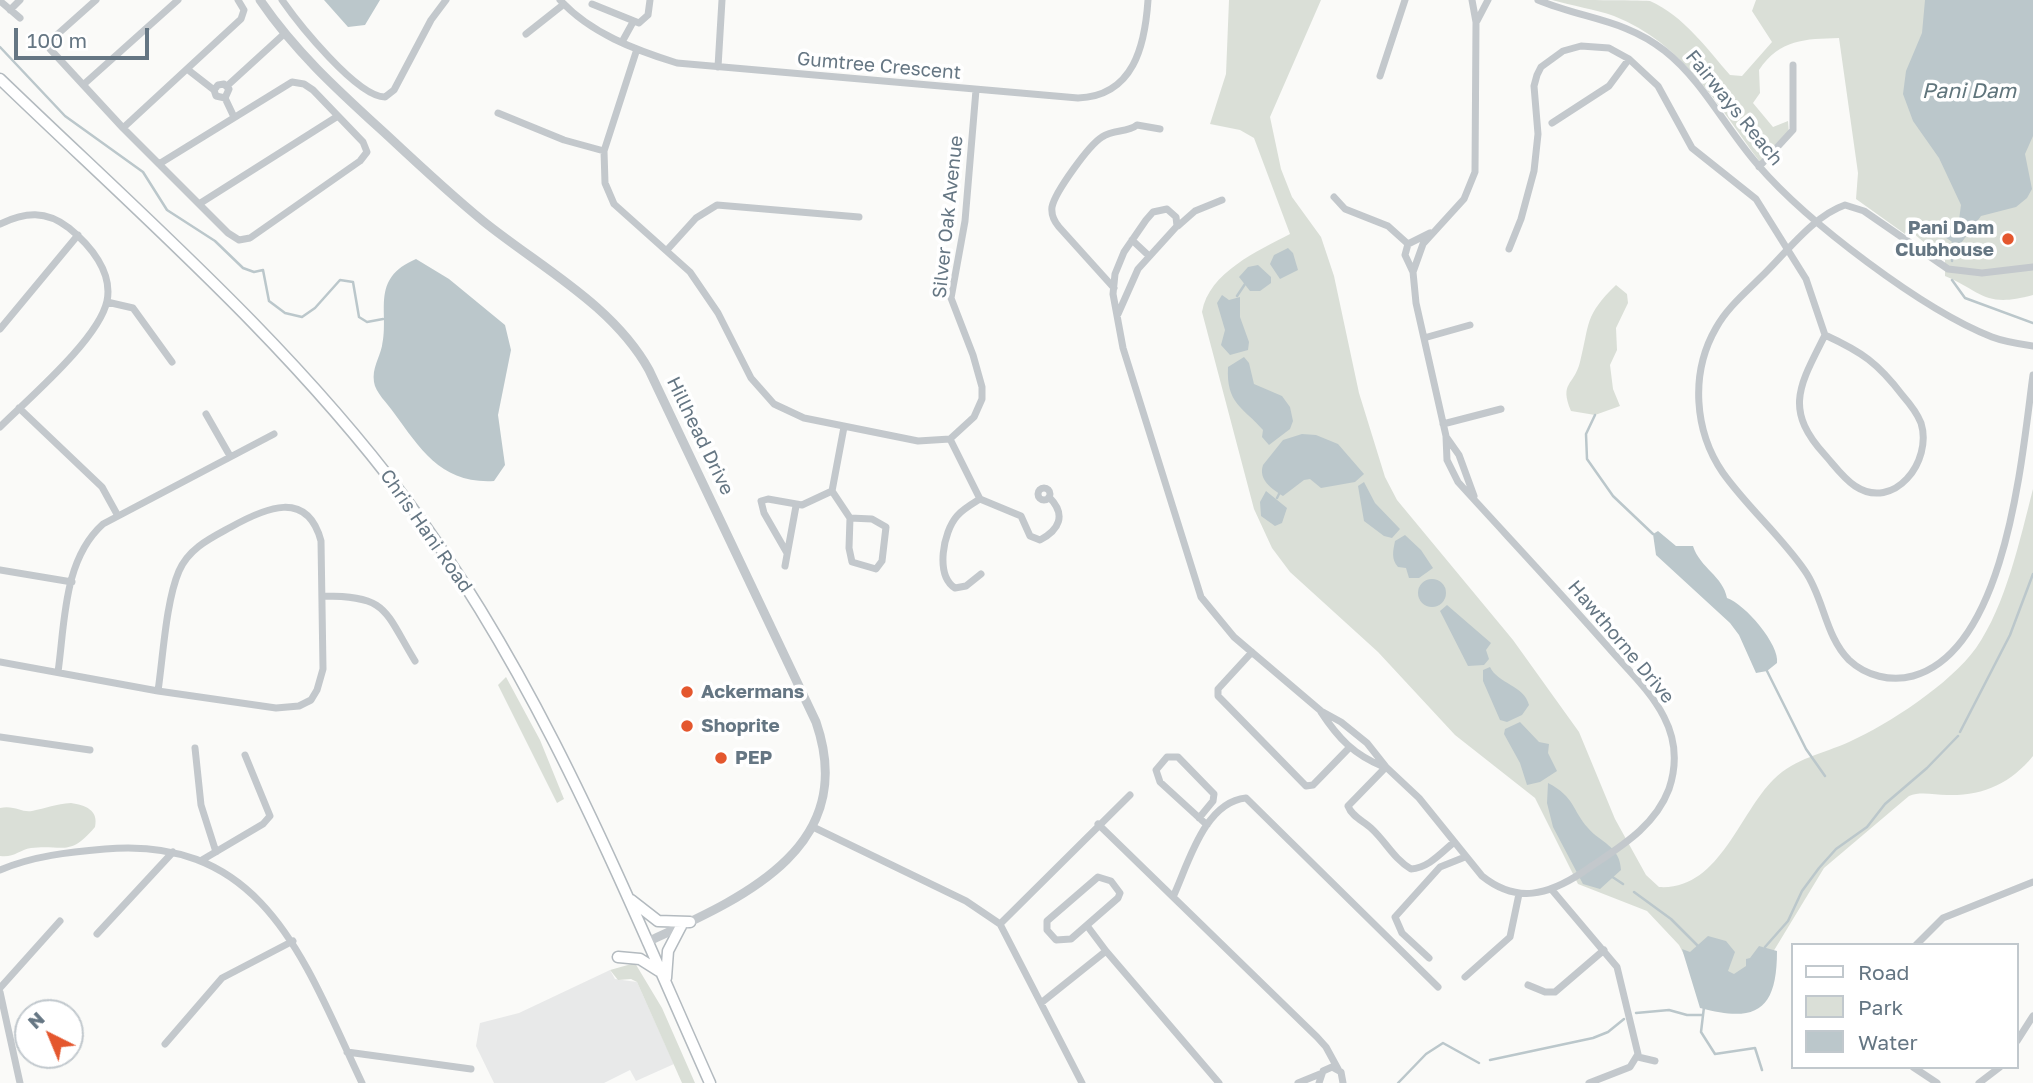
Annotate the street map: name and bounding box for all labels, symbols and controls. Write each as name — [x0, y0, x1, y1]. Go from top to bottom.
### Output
scale bar — [18, 14, 152, 58]
text: 100 m — [27, 27, 87, 53]
street label: Fairways Reach — [1680, 46, 1788, 170]
street label: Gumtree Crescent — [796, 47, 962, 85]
water label: Pani Dam — [1922, 78, 2016, 104]
street label: Silver Oak Avenue — [928, 134, 968, 300]
place label: Pani Dam Clubhouse — [1895, 217, 1994, 261]
marker: Pani Dam Clubhouse — [2000, 231, 2016, 247]
street label: Hillhead Drive — [662, 373, 738, 499]
street label: Chris Hani Road — [375, 465, 477, 597]
street label: Hawthorne Drive — [1563, 576, 1679, 708]
place label: Ackermans — [701, 681, 804, 703]
marker: Ackermans — [679, 684, 695, 700]
place label: Shoprite — [701, 715, 780, 737]
marker: Shoprite — [679, 718, 695, 734]
place label: PEP — [735, 747, 772, 769]
marker: PEP — [713, 750, 729, 766]
legend — [1792, 943, 2019, 1069]
text: Road — [1858, 959, 1909, 985]
text: Park — [1858, 994, 1903, 1020]
north arrow — [14, 999, 84, 1069]
text: N — [23, 1006, 49, 1033]
text: Water — [1858, 1029, 1918, 1055]

